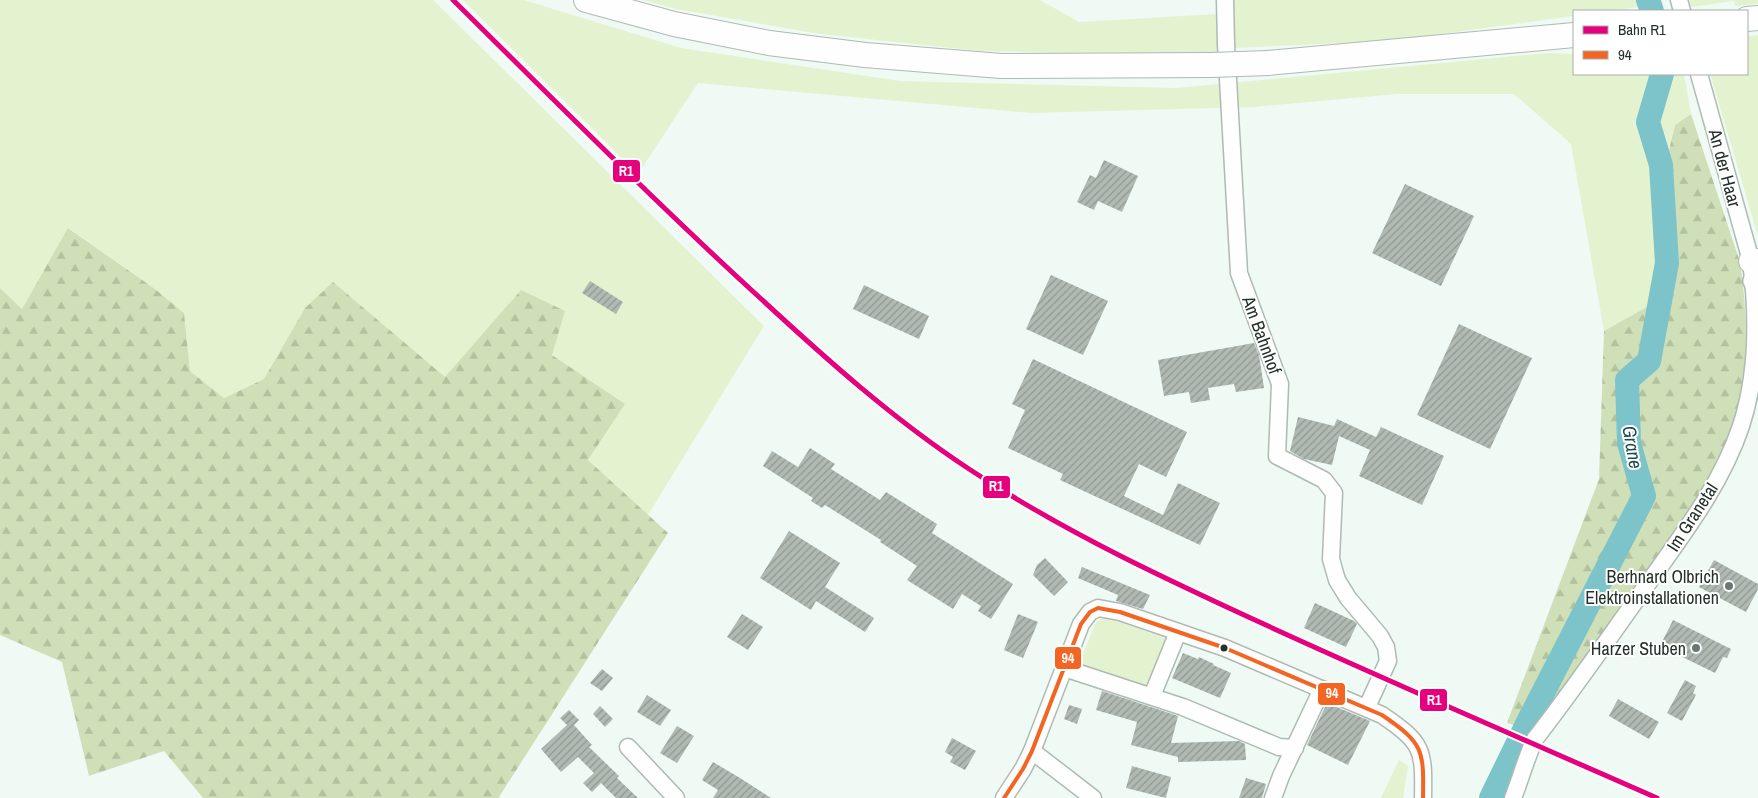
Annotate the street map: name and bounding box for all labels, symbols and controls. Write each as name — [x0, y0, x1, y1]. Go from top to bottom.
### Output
legend — [1573, 10, 1748, 75]
text: Bahn R1 — [1618, 19, 1666, 40]
text: 94 — [1618, 44, 1632, 65]
street label: An der Haar — [1702, 125, 1747, 210]
line badge: R1 — [612, 159, 641, 183]
text: R1 — [619, 162, 634, 180]
street label: Am Bahnhof — [1236, 292, 1288, 378]
water label: Grane — [1616, 423, 1650, 471]
line badge: R1 — [982, 475, 1011, 499]
text: R1 — [989, 477, 1004, 495]
street label: Im Granetal — [1661, 478, 1723, 556]
place label: Berhnard Olbrich Elektroinstallationen — [1585, 564, 1719, 610]
marker: Berhnard Olbrich Elektroinstallationen — [1723, 580, 1735, 592]
place label: Harzer Stuben — [1591, 636, 1686, 661]
marker: Harzer Stuben — [1690, 642, 1702, 654]
unlabelled marker — [1219, 643, 1229, 653]
line badge: 94 — [1054, 646, 1082, 670]
text: 94 — [1062, 649, 1075, 667]
line badge: 94 — [1317, 682, 1346, 706]
text: 94 — [1326, 684, 1339, 702]
line badge: R1 — [1419, 688, 1448, 712]
text: R1 — [1427, 691, 1442, 709]

